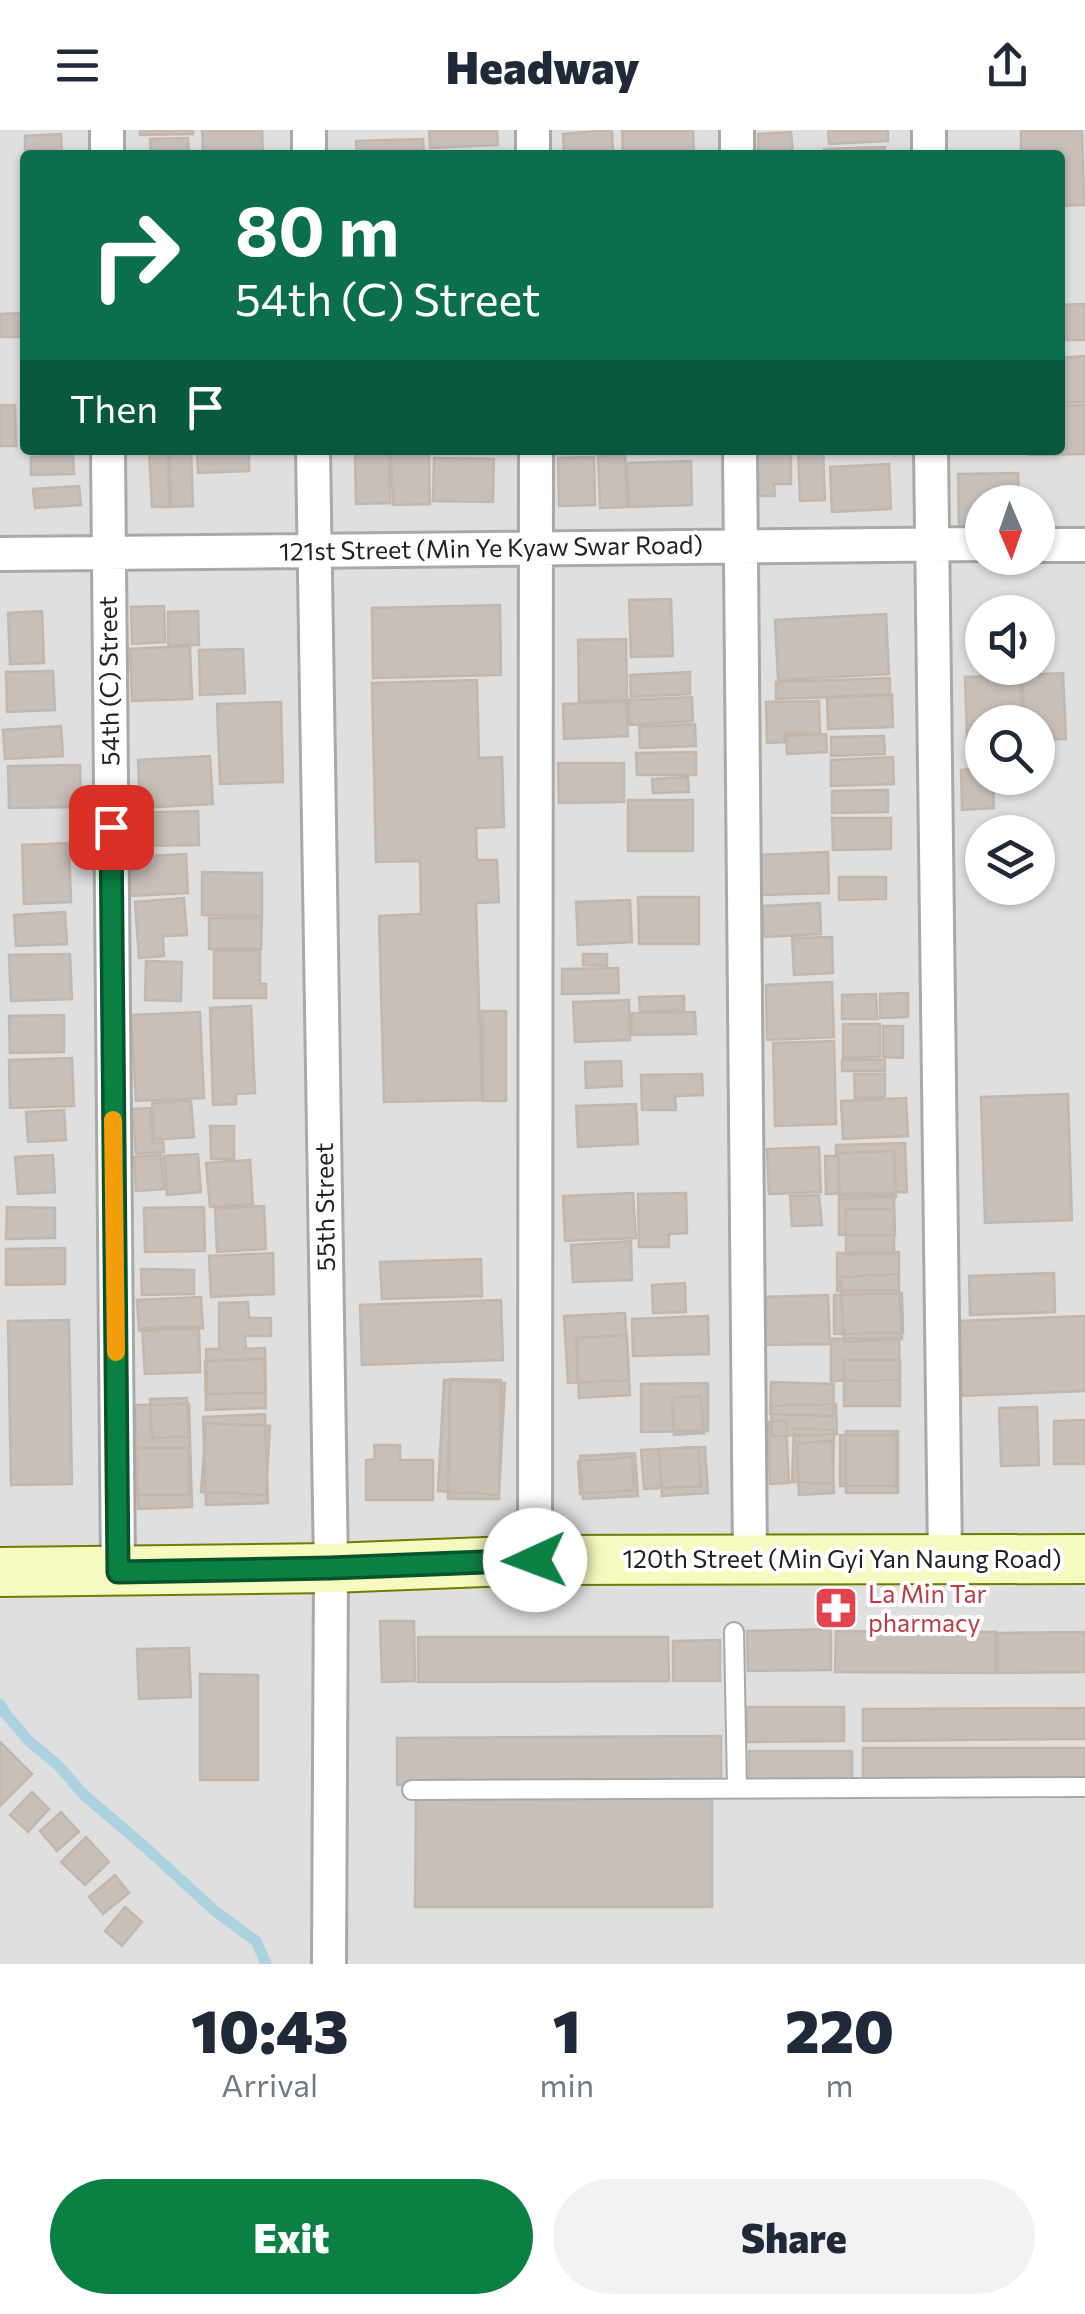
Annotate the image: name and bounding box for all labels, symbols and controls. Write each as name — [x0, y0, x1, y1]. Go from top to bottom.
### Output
icon: menu — [50, 38, 105, 93]
text: Headway — [446, 38, 639, 93]
icon: share — [980, 38, 1035, 93]
text: 80 m — [235, 185, 399, 270]
icon: right — [70, 190, 200, 320]
text: 54th (C) Street — [235, 270, 540, 325]
icon: arrive — [178, 380, 233, 435]
text: Then — [70, 384, 158, 431]
north arrow — [965, 485, 1055, 575]
map controls — [965, 485, 1055, 905]
street label: 121st Street (Min Ye Kyaw Swar Road) — [279, 528, 703, 566]
button: sound — [965, 595, 1055, 685]
street label: 54th (C) Street — [92, 596, 124, 766]
button: search — [965, 705, 1055, 795]
pin — [69, 785, 154, 870]
icon: arrive — [84, 800, 139, 855]
button: layers — [965, 815, 1055, 905]
street label: 55th Street — [308, 1142, 340, 1272]
position arrow — [483, 1508, 587, 1612]
street label: 120th Street (Min Gyi Yan Naung Road) — [622, 1543, 1062, 1573]
place label: La Min Tar pharmacy — [868, 1578, 987, 1637]
pharmacy icon: La Min Tar pharmacy — [813, 1585, 859, 1631]
text: 10:43 — [191, 1992, 349, 2065]
text: 1 — [553, 1992, 581, 2065]
text: 220 — [785, 1992, 894, 2065]
text: Arrival — [221, 2064, 318, 2104]
text: min — [540, 2064, 594, 2104]
text: m — [826, 2064, 853, 2104]
button: Exit — [50, 2179, 533, 2294]
button: Share — [553, 2179, 1035, 2294]

